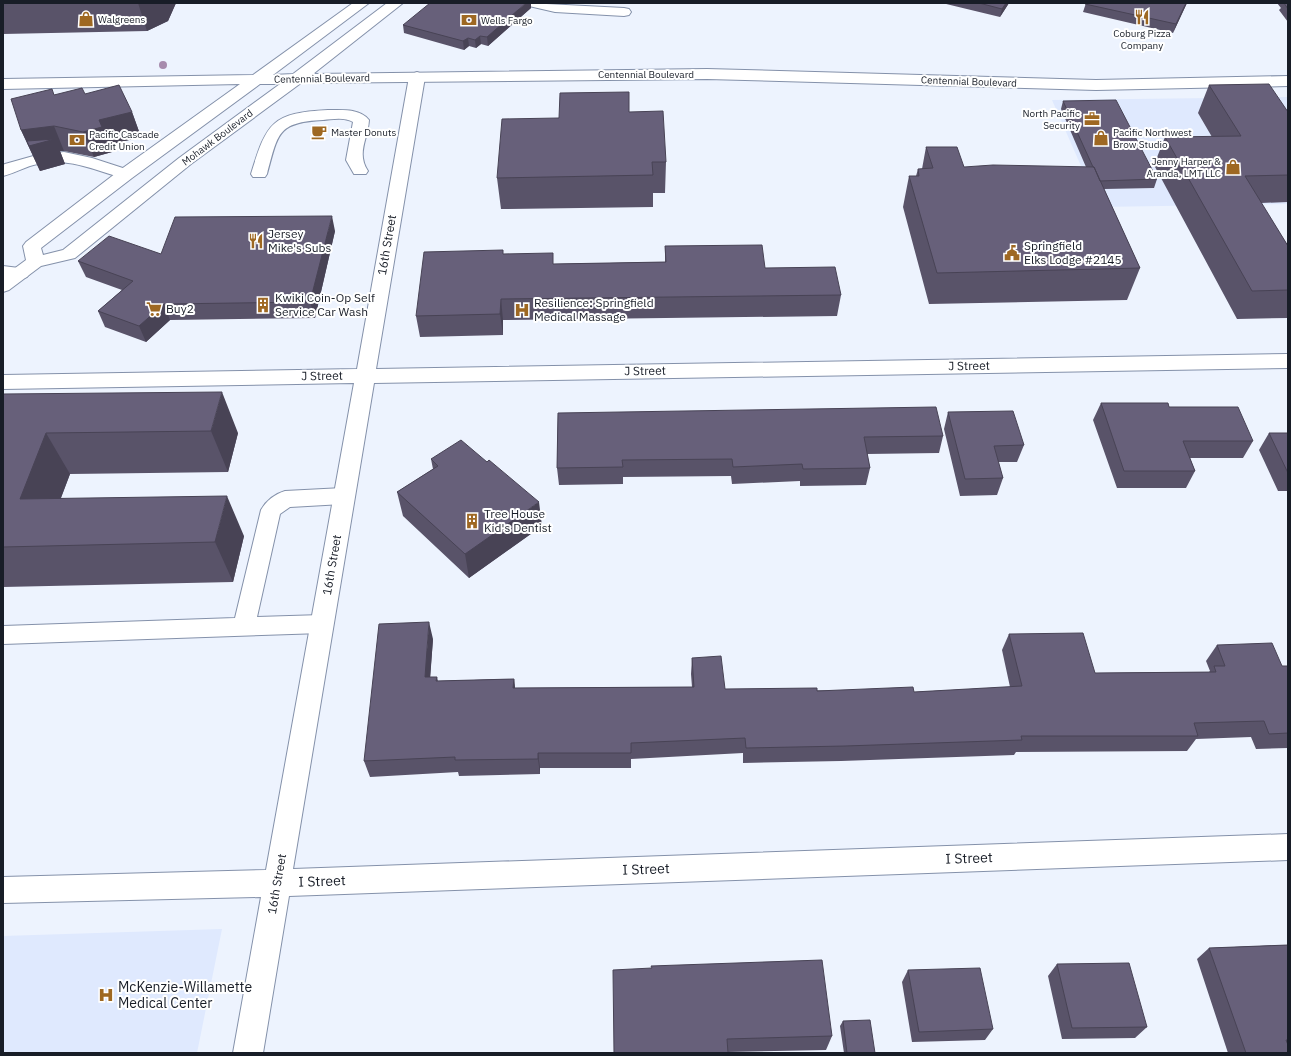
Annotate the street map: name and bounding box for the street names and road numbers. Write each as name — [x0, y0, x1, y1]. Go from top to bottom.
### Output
street label: Centennial Boulevard — [598, 68, 694, 81]
street label: Centennial Boulevard — [274, 71, 370, 86]
street label: Centennial Boulevard — [921, 73, 1017, 90]
street label: Mohawk Boulevard — [179, 106, 255, 168]
street label: 16th Street — [374, 213, 399, 276]
street label: J Street — [948, 358, 990, 373]
street label: J Street — [624, 363, 666, 378]
street label: J Street — [301, 368, 343, 383]
street label: 16th Street — [319, 533, 344, 596]
street label: I Street — [945, 848, 993, 868]
street label: 16th Street — [264, 852, 289, 915]
street label: I Street — [622, 859, 670, 879]
street label: I Street — [298, 871, 346, 891]

